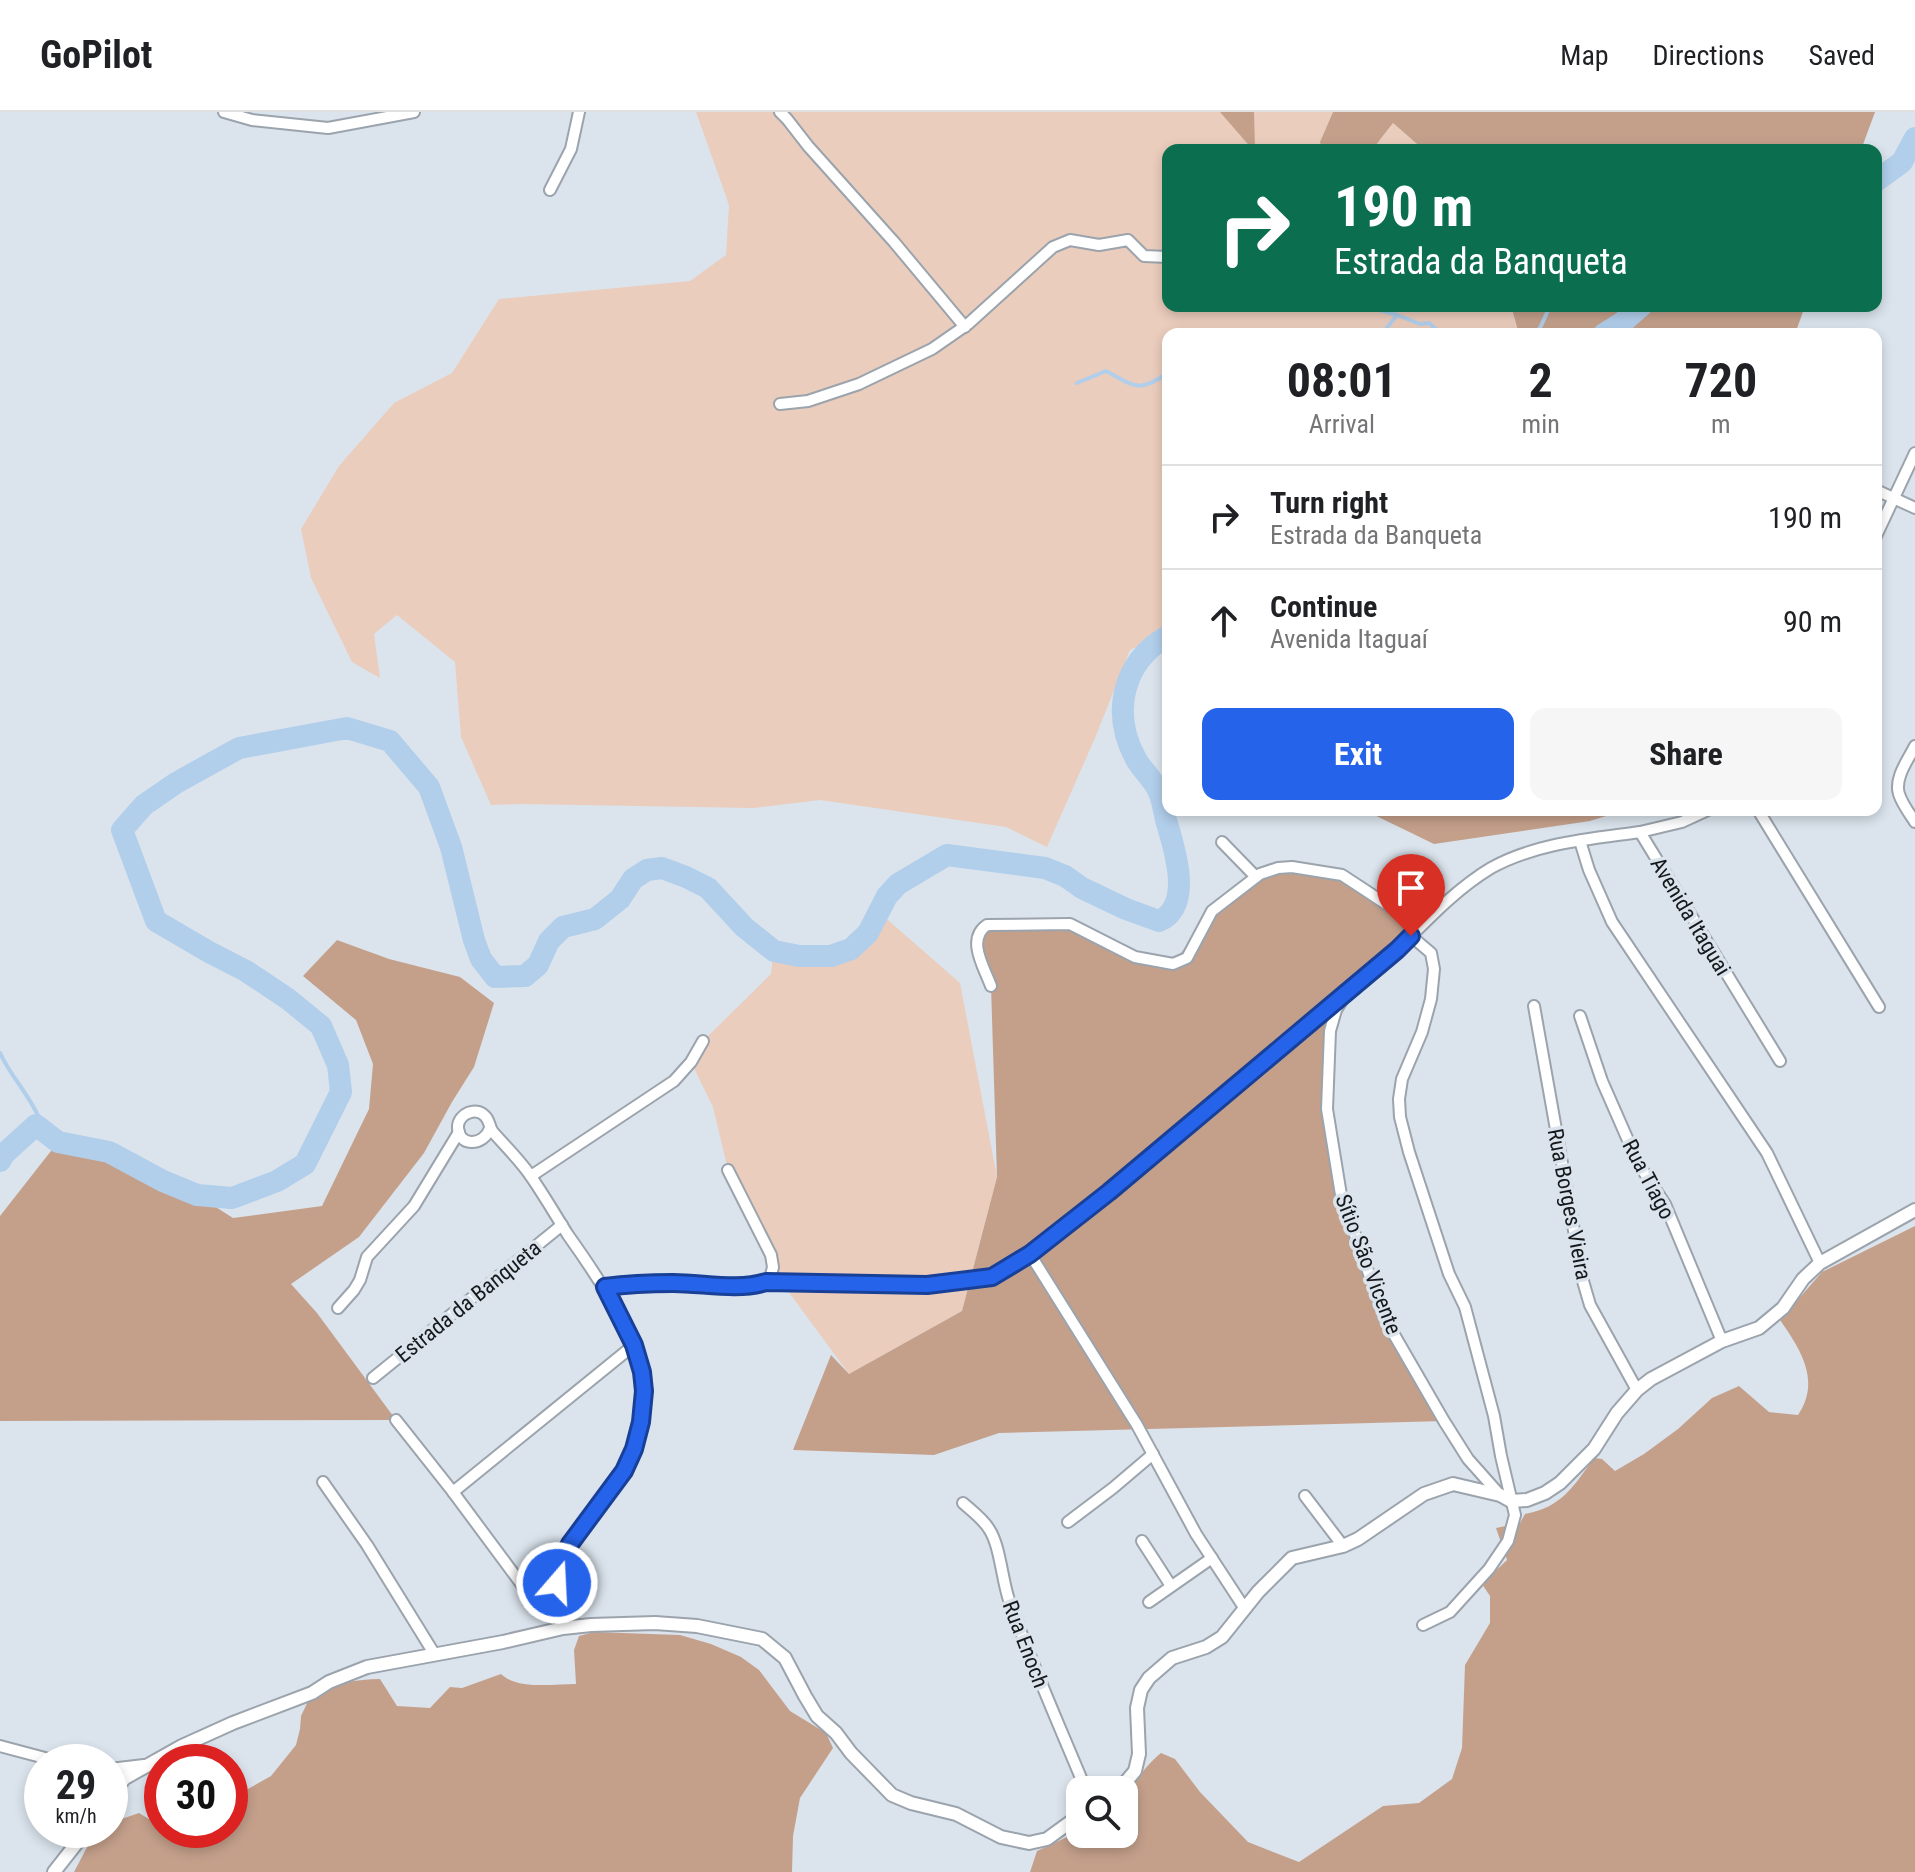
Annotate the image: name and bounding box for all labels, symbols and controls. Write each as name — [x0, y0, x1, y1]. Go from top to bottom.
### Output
text: GoPilot — [40, 33, 152, 77]
text: Map — [1560, 39, 1609, 72]
text: Directions — [1653, 39, 1764, 72]
text: Saved — [1808, 39, 1875, 72]
text: 190 m — [1334, 174, 1473, 240]
icon: right — [1202, 176, 1306, 280]
text: Estrada da Banqueta — [1334, 241, 1628, 283]
text: 08:01 — [1287, 352, 1397, 409]
text: 2 — [1529, 352, 1553, 409]
text: 720 — [1684, 352, 1757, 409]
text: Arrival — [1309, 409, 1375, 439]
text: min — [1522, 409, 1560, 439]
text: m — [1711, 409, 1731, 439]
text: Turn right — [1270, 485, 1388, 520]
icon: right — [1202, 495, 1246, 539]
text: 190 m — [1768, 500, 1842, 535]
text: Estrada da Banqueta — [1270, 520, 1482, 550]
text: Continue — [1270, 589, 1377, 624]
icon: ahead — [1202, 599, 1246, 643]
text: 90 m — [1783, 604, 1842, 639]
text: Avenida Itaguaí — [1270, 624, 1428, 654]
button: Exit — [1202, 708, 1514, 800]
button: Share — [1530, 708, 1842, 800]
street label: Avenida Itaguai — [1645, 853, 1736, 980]
pin — [1377, 854, 1445, 936]
icon: arrive — [1389, 866, 1433, 910]
street label: Rua Borges Vieira — [1543, 1126, 1596, 1282]
street label: Rua Tiago — [1617, 1135, 1680, 1223]
street label: Sítio São Vicente — [1330, 1191, 1407, 1338]
street label: Estrada da Banqueta — [391, 1235, 546, 1368]
position arrow — [515, 1541, 599, 1625]
street label: Rua Enoch — [997, 1597, 1054, 1691]
speed limit sign: 30 — [144, 1744, 248, 1848]
text: 29 — [56, 1762, 96, 1809]
map controls — [1066, 1776, 1138, 1848]
button: search — [1066, 1776, 1138, 1848]
text: km/h — [55, 1804, 97, 1828]

